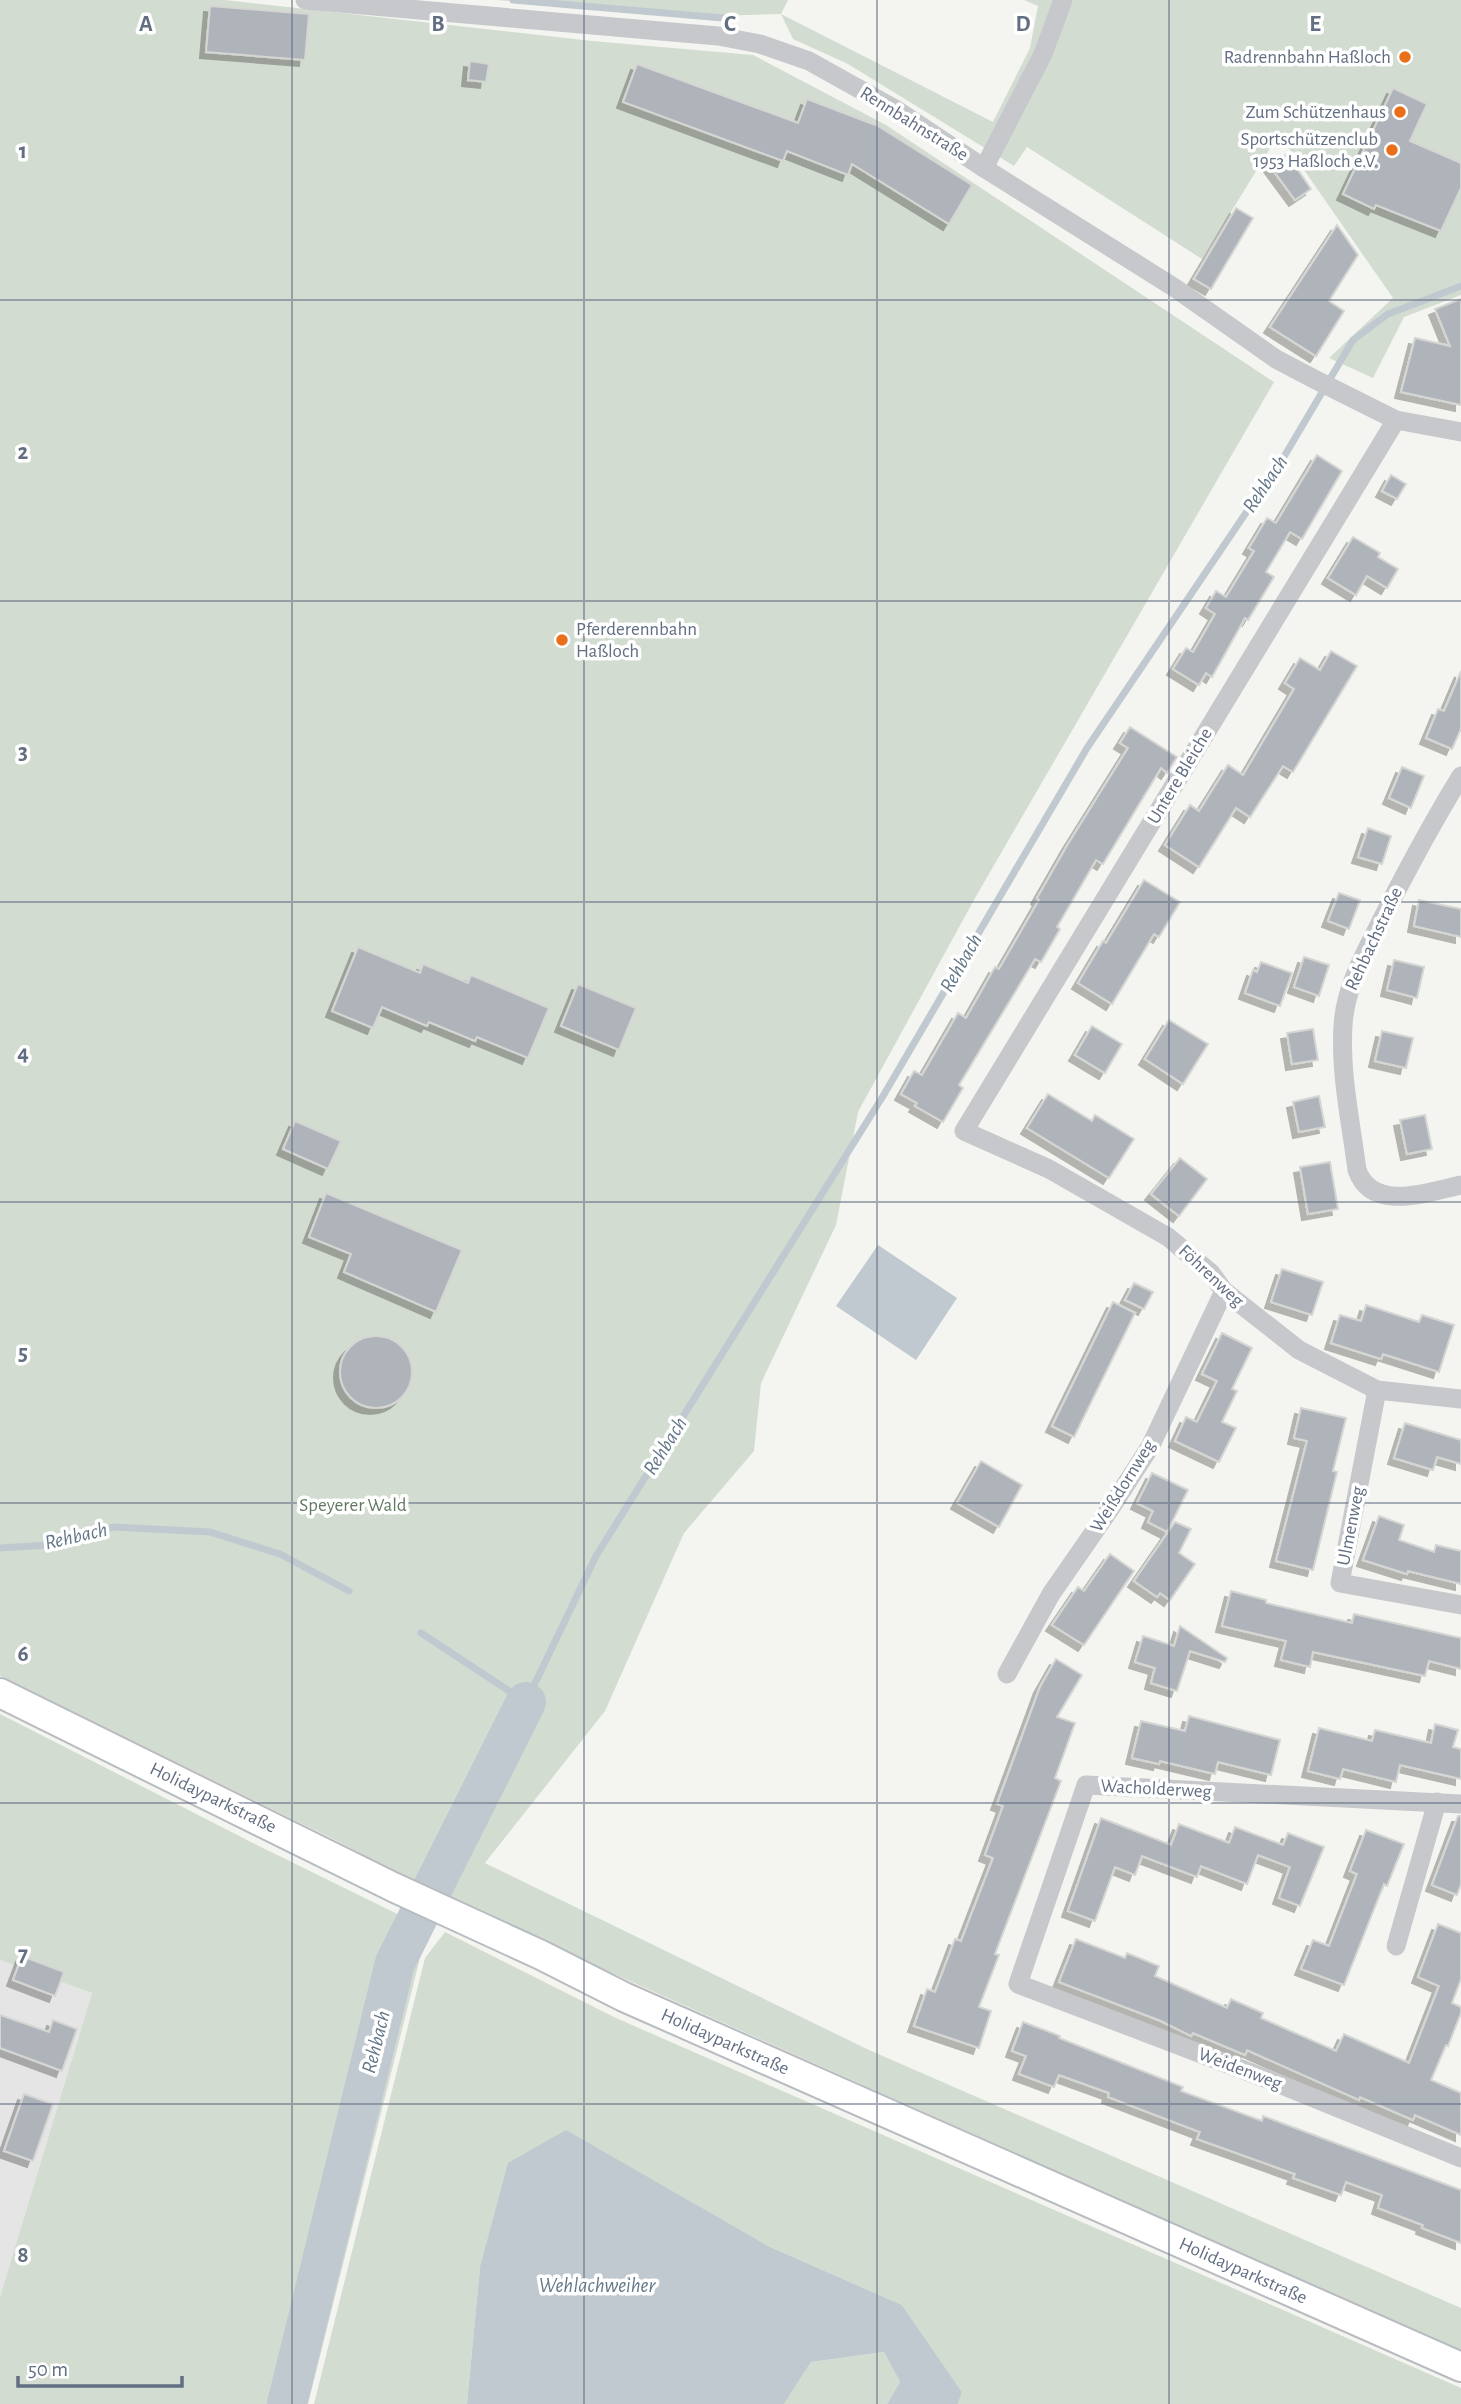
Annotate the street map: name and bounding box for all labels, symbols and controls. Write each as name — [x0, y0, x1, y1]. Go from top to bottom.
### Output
text: A — [139, 13, 153, 36]
text: B — [431, 13, 445, 36]
text: C — [724, 13, 736, 36]
text: D — [1015, 13, 1031, 36]
text: E — [1309, 13, 1321, 36]
place label: Radrennbahn Haßloch — [1224, 48, 1391, 67]
marker: Radrennbahn Haßloch — [1397, 49, 1413, 65]
street label: Rennbahnstraße — [857, 83, 971, 165]
place label: Zum Schützenhaus — [1245, 103, 1386, 122]
marker: Zum Schützenhaus — [1392, 104, 1408, 120]
place label: Sportschützenclub 1953 Haßloch e.V. — [1240, 130, 1378, 171]
text: 1 — [19, 140, 27, 163]
marker: Sportschützenclub 1953 Haßloch e.V. — [1384, 142, 1400, 158]
text: 2 — [18, 441, 29, 464]
water label: Rehbach — [1239, 452, 1291, 516]
place label: Pferderennbahn Haßloch — [576, 620, 697, 661]
marker: Pferderennbahn Haßloch — [554, 632, 570, 648]
street label: Untere Bleiche — [1144, 725, 1216, 827]
text: 3 — [18, 741, 28, 764]
street label: Rehbachstraße — [1342, 885, 1406, 993]
water label: Rehbach — [936, 930, 986, 996]
text: 4 — [17, 1042, 29, 1065]
street label: Föhrenweg — [1175, 1241, 1248, 1311]
text: 5 — [18, 1342, 28, 1365]
water label: Rehbach — [639, 1413, 691, 1479]
street label: Weißdornweg — [1087, 1436, 1159, 1536]
street label: Ulmenweg — [1334, 1484, 1368, 1567]
park label: Speyerer Wald — [299, 1496, 407, 1515]
water label: Rehbach — [43, 1519, 109, 1553]
text: 6 — [17, 1643, 29, 1666]
street label: Holidayparkstraße — [147, 1759, 279, 1837]
street label: Wacholderweg — [1100, 1777, 1213, 1801]
text: 7 — [18, 1943, 28, 1966]
street label: Holidayparkstraße — [658, 2005, 792, 2079]
water label: Rehbach — [358, 2009, 394, 2075]
street label: Weidenweg — [1196, 2044, 1285, 2094]
street label: Holidayparkstraße — [1176, 2234, 1310, 2308]
text: 8 — [17, 2244, 29, 2267]
water label: Wehlachweiher — [539, 2275, 656, 2296]
scale bar — [18, 2344, 182, 2388]
text: 50 m — [28, 2359, 68, 2380]

